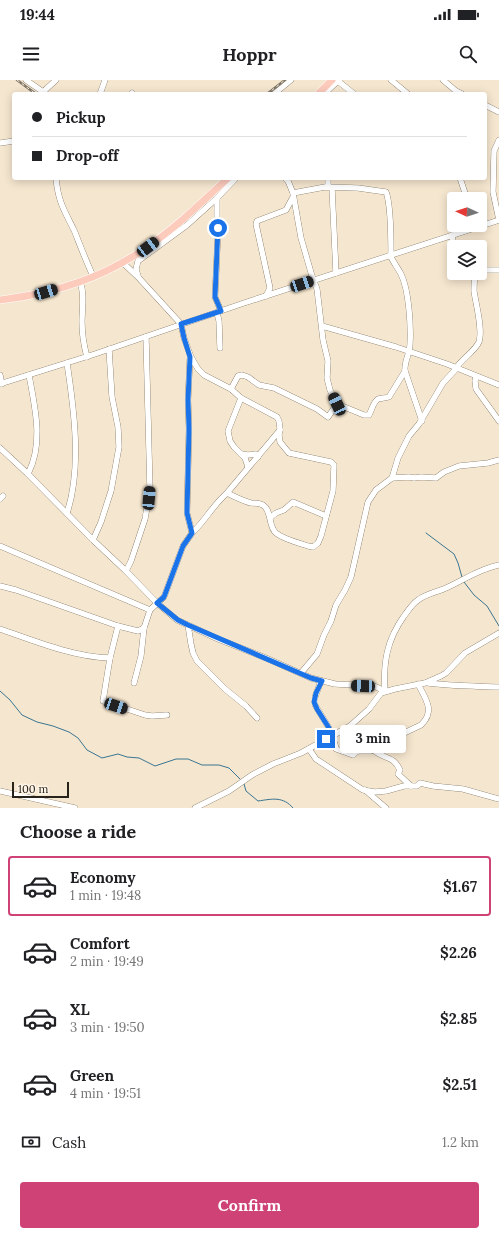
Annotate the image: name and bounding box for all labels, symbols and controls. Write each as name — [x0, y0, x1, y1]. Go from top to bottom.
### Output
text: 19:44 — [20, 5, 55, 24]
icon: menu — [20, 43, 42, 65]
text: Hoppr — [222, 43, 277, 66]
icon: search — [457, 43, 479, 65]
text: Pickup — [56, 108, 105, 127]
text: Drop-off — [56, 146, 118, 165]
north arrow — [447, 192, 487, 232]
map controls — [447, 192, 487, 280]
route start — [209, 219, 227, 237]
car — [135, 235, 161, 259]
button: layers — [447, 240, 487, 280]
car — [289, 275, 315, 293]
car — [33, 283, 59, 301]
car — [326, 391, 348, 417]
car — [142, 486, 156, 510]
car — [351, 680, 375, 692]
car — [103, 697, 129, 715]
callout: 3 min — [340, 725, 406, 753]
route end — [317, 730, 335, 748]
text: 3 min — [355, 730, 391, 747]
scale bar — [12, 780, 69, 799]
text: 100 m — [18, 782, 48, 796]
text: Choose a ride — [20, 820, 136, 843]
icon: car — [22, 868, 58, 904]
text: Economy — [70, 868, 135, 887]
text: $1.67 — [443, 877, 477, 896]
text: 1 min · 19:48 — [70, 887, 141, 904]
icon: car — [22, 934, 58, 970]
text: Comfort — [70, 934, 130, 953]
text: $2.26 — [440, 943, 477, 962]
text: 2 min · 19:49 — [70, 953, 144, 970]
icon: car — [22, 1000, 58, 1036]
text: XL — [70, 1000, 90, 1019]
text: $2.85 — [440, 1009, 477, 1028]
text: 3 min · 19:50 — [70, 1019, 145, 1036]
icon: car — [22, 1066, 58, 1102]
text: Green — [70, 1066, 114, 1085]
text: $2.51 — [442, 1075, 477, 1094]
text: 4 min · 19:51 — [70, 1085, 141, 1102]
icon: cash — [20, 1131, 42, 1153]
text: Cash — [52, 1133, 86, 1152]
text: 1.2 km — [442, 1134, 479, 1151]
button: Confirm — [20, 1182, 479, 1228]

